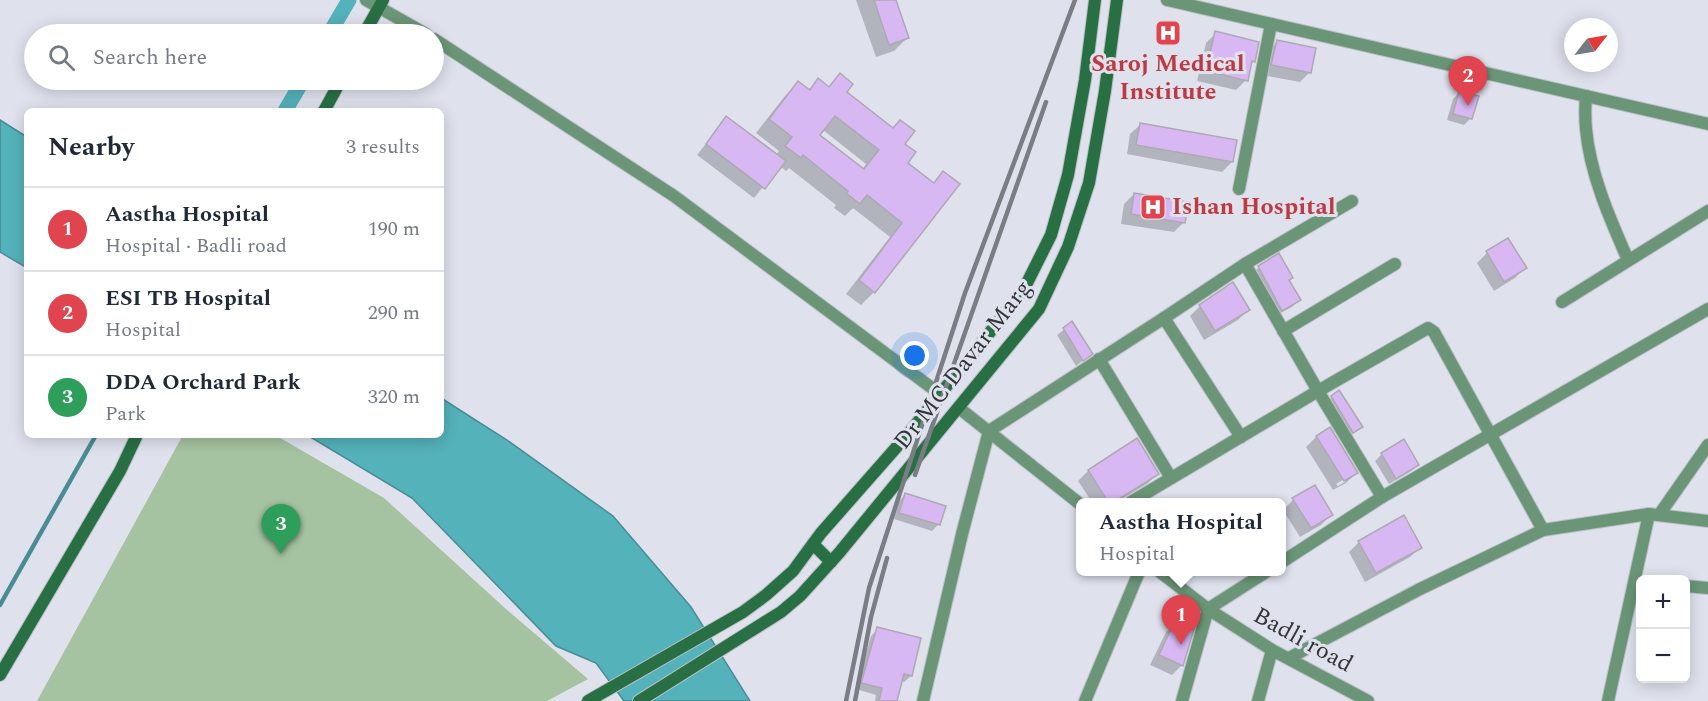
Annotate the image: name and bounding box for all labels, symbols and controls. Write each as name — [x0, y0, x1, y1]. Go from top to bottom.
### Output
hospital icon: Saroj Medical Institute — [1153, 18, 1183, 48]
north arrow — [1564, 18, 1618, 72]
search box — [24, 24, 444, 90]
icon: search — [45, 41, 78, 74]
text: Search here — [93, 41, 207, 74]
place label: Saroj Medical Institute — [1091, 46, 1245, 110]
pin: 2 — [1448, 57, 1488, 106]
text: Nearby — [48, 127, 134, 167]
text: 3 results — [346, 132, 420, 162]
place label: Ishan Hospital — [1172, 189, 1336, 225]
hospital icon: Ishan Hospital — [1138, 192, 1168, 222]
text: Aastha Hospital — [105, 198, 269, 231]
text: 1 — [62, 214, 73, 244]
text: 190 m — [368, 214, 420, 244]
text: Hospital · Badli road — [105, 231, 287, 261]
street label: Dr MC Davar Marg — [885, 272, 1041, 458]
text: ESI TB Hospital — [105, 282, 271, 315]
text: 2 — [62, 298, 73, 328]
text: 290 m — [368, 298, 420, 328]
text: Hospital — [105, 315, 181, 345]
your location — [900, 341, 929, 370]
text: DDA Orchard Park — [105, 366, 301, 399]
text: 3 — [62, 382, 73, 412]
text: 320 m — [368, 382, 420, 412]
text: Park — [105, 399, 146, 429]
popup — [1076, 498, 1286, 576]
pin: 3 — [262, 504, 300, 554]
text: Aastha Hospital — [1099, 506, 1263, 539]
text: Hospital — [1099, 539, 1175, 569]
map controls — [1636, 575, 1690, 683]
button: + — [1636, 575, 1690, 629]
pin: 1 — [1162, 596, 1200, 645]
street label: Badli road — [1246, 598, 1360, 682]
button: − — [1636, 629, 1690, 683]

